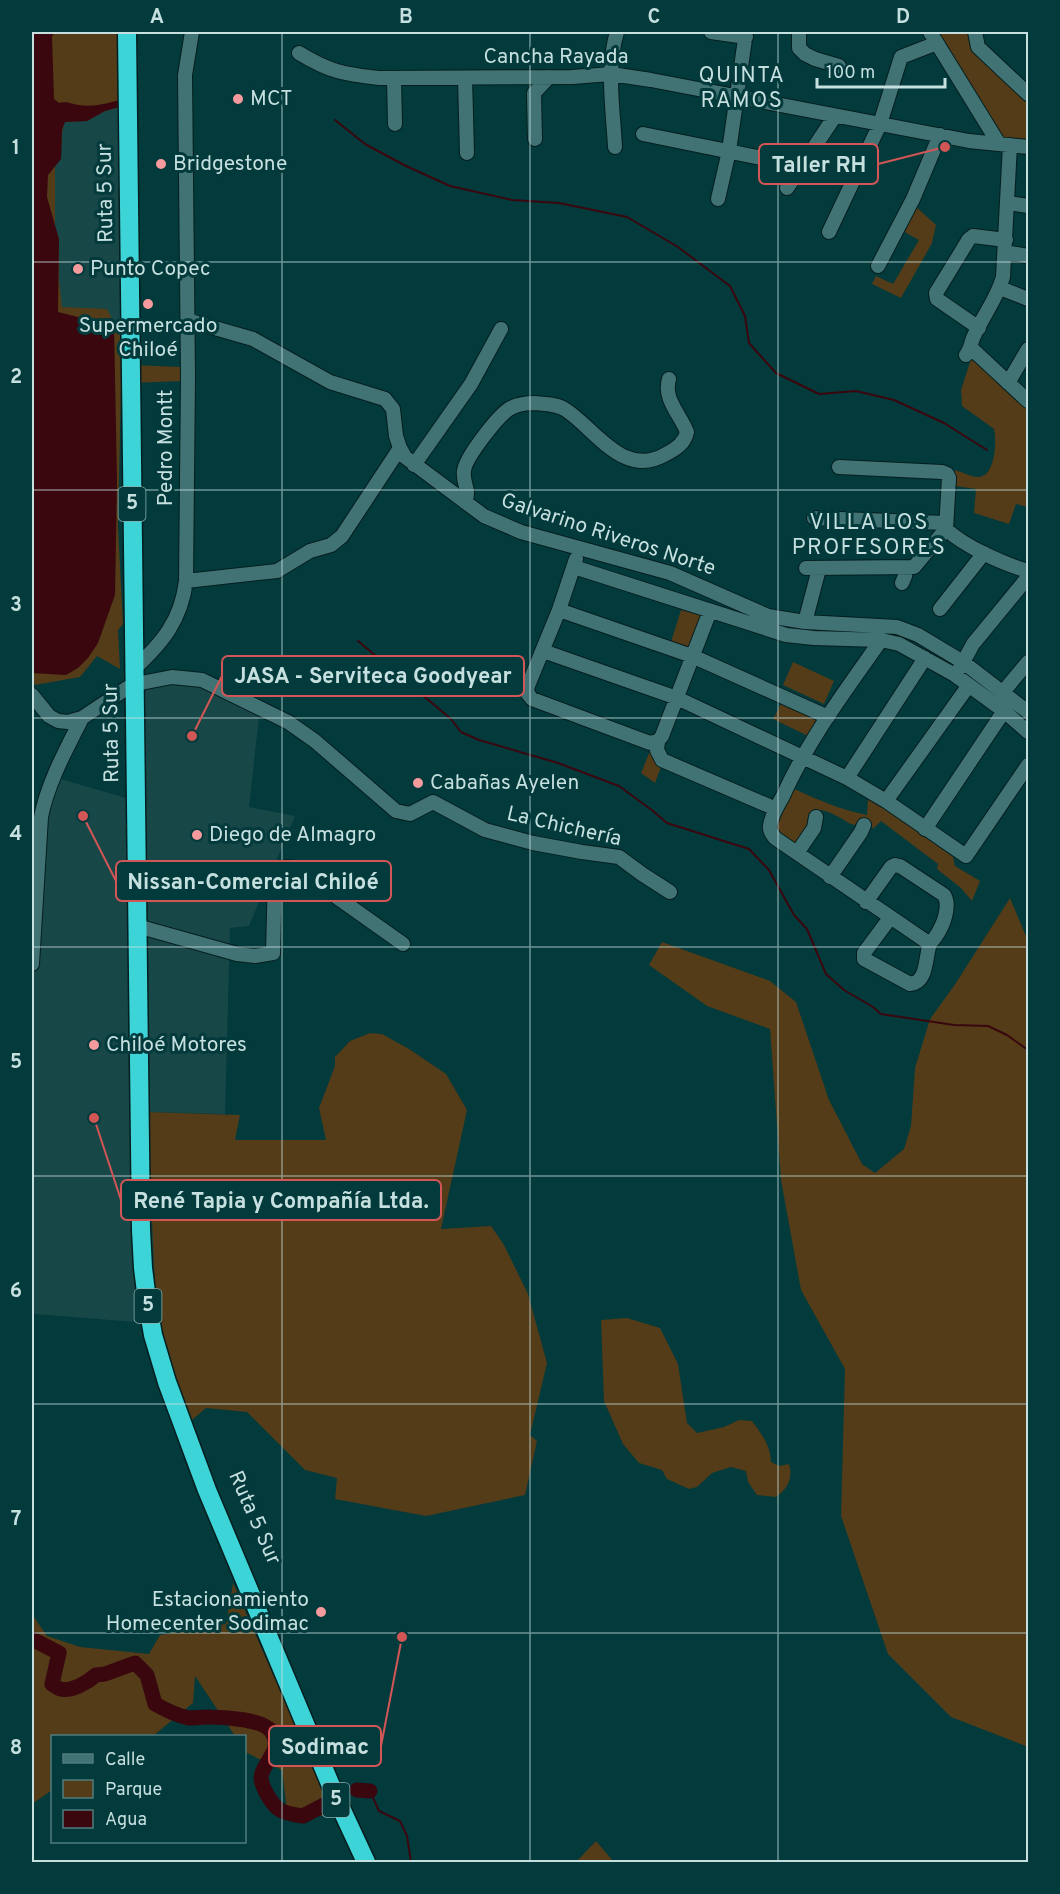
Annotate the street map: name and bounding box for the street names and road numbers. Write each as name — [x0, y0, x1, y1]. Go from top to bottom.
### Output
street label: Cancha Rayada — [483, 44, 629, 71]
street label: Ruta 5 Sur — [92, 143, 120, 243]
street label: Pedro Montt — [153, 390, 180, 506]
road number: 5 — [118, 487, 146, 521]
street label: Galvarino Riveros Norte — [497, 488, 719, 582]
street label: Ruta 5 Sur — [98, 683, 126, 783]
street label: La Chichería — [504, 801, 624, 853]
road number: 5 — [134, 1289, 162, 1323]
street label: Ruta 5 Sur — [221, 1467, 287, 1569]
road number: 5 — [322, 1783, 350, 1817]

